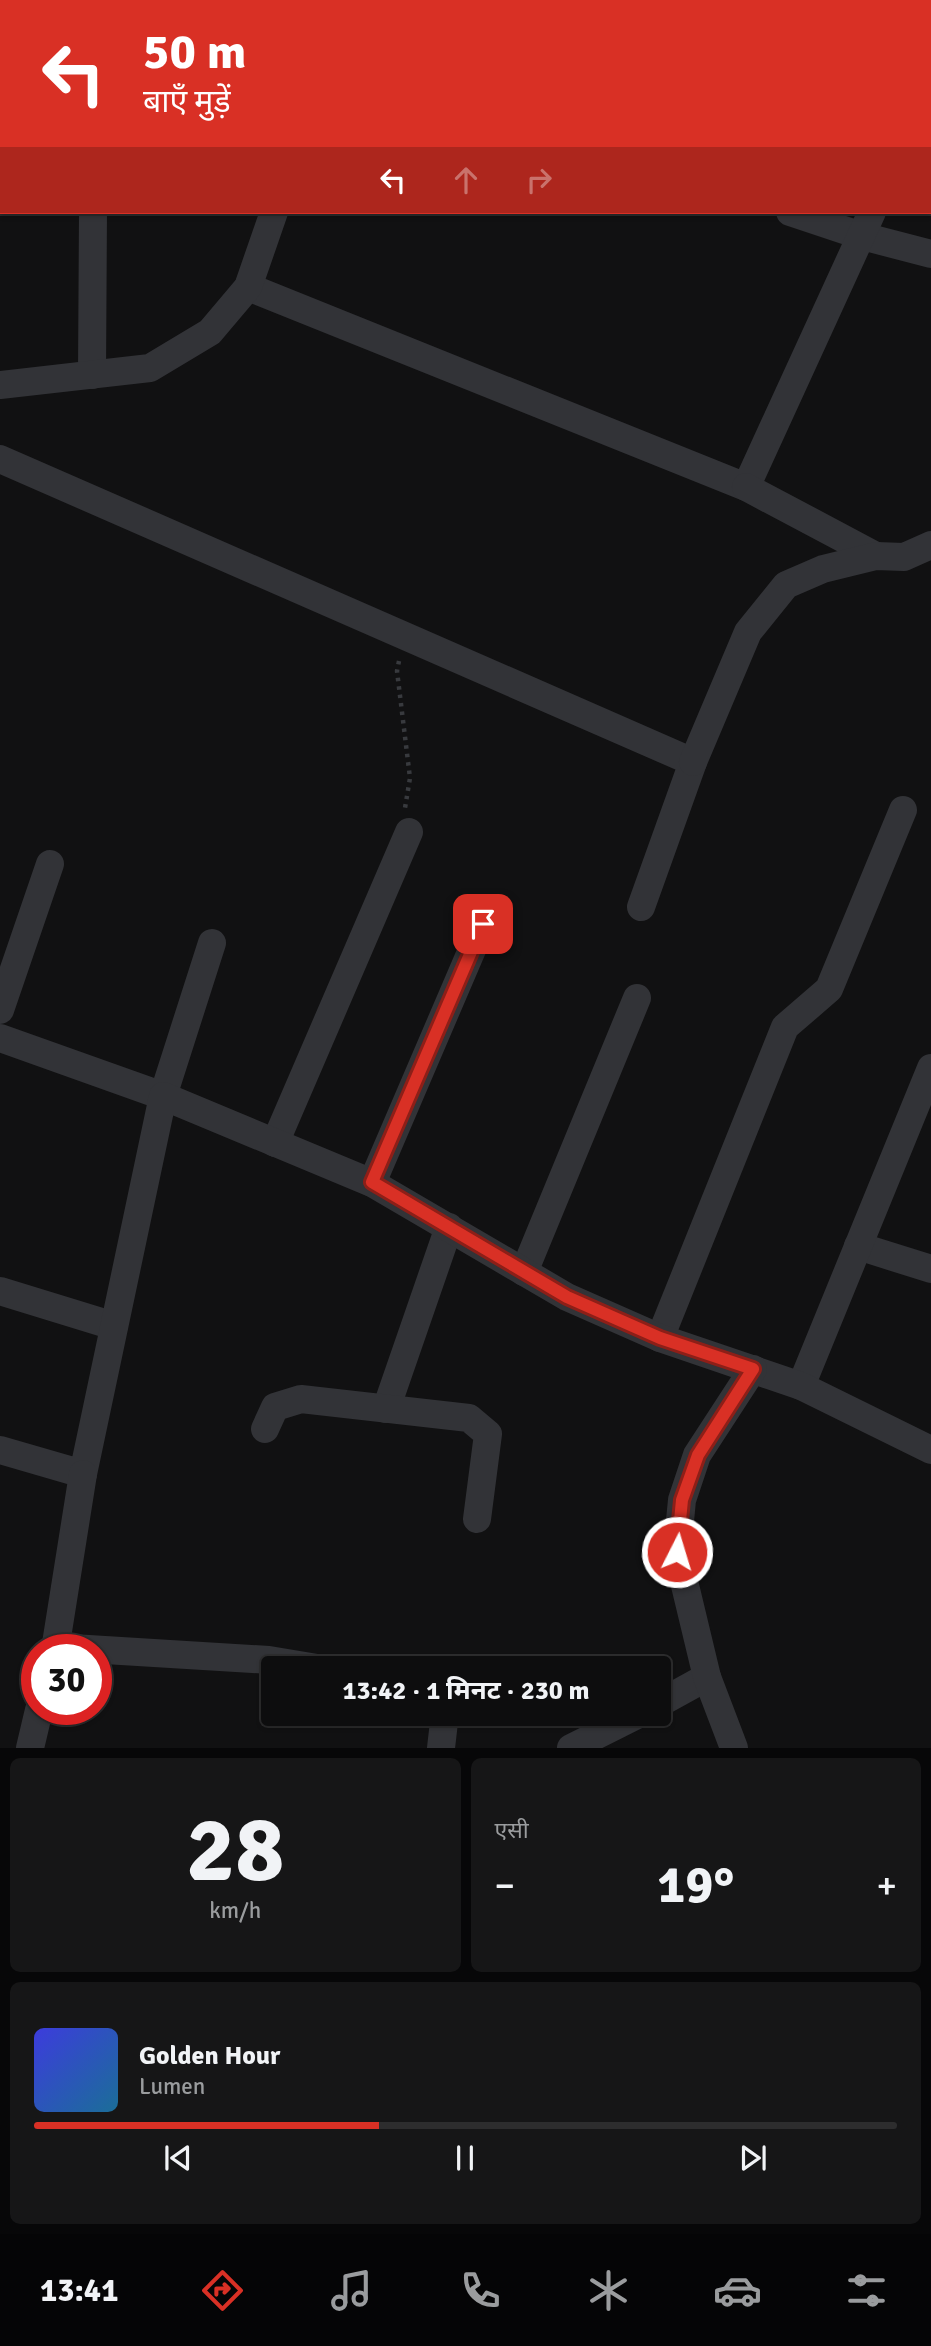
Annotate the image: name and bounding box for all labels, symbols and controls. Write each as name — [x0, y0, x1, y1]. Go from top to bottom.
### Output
text: 50 m — [143, 22, 246, 82]
icon: left — [28, 28, 119, 119]
text: बाएँ मुड़ें — [143, 82, 231, 121]
icon: left — [374, 161, 412, 199]
icon: ahead — [447, 161, 485, 199]
icon: right — [520, 161, 558, 199]
pin — [453, 894, 513, 954]
icon: arrive — [464, 905, 502, 943]
position arrow — [640, 1515, 714, 1589]
speed limit sign: 30 — [21, 1634, 112, 1725]
text: 13:42 · 1 मिनट · 230 m — [342, 1675, 590, 1707]
text: 28 — [186, 1794, 284, 1907]
text: एसी — [495, 1816, 529, 1845]
text: 19° — [657, 1853, 734, 1917]
text: − — [495, 1862, 515, 1909]
text: + — [876, 1862, 897, 1909]
text: km/h — [209, 1896, 261, 1925]
text: Golden Hour — [139, 2040, 280, 2072]
text: Lumen — [139, 2072, 205, 2101]
icon: previous — [159, 2139, 197, 2177]
icon: pause — [446, 2139, 484, 2177]
icon: next — [734, 2139, 772, 2177]
icon: directions — [198, 2266, 247, 2315]
icon: music — [327, 2266, 376, 2315]
icon: phone — [456, 2266, 505, 2315]
icon: climate — [584, 2266, 633, 2315]
icon: car — [713, 2266, 762, 2315]
icon: filters — [842, 2266, 891, 2315]
text: 13:41 — [40, 2271, 118, 2310]

